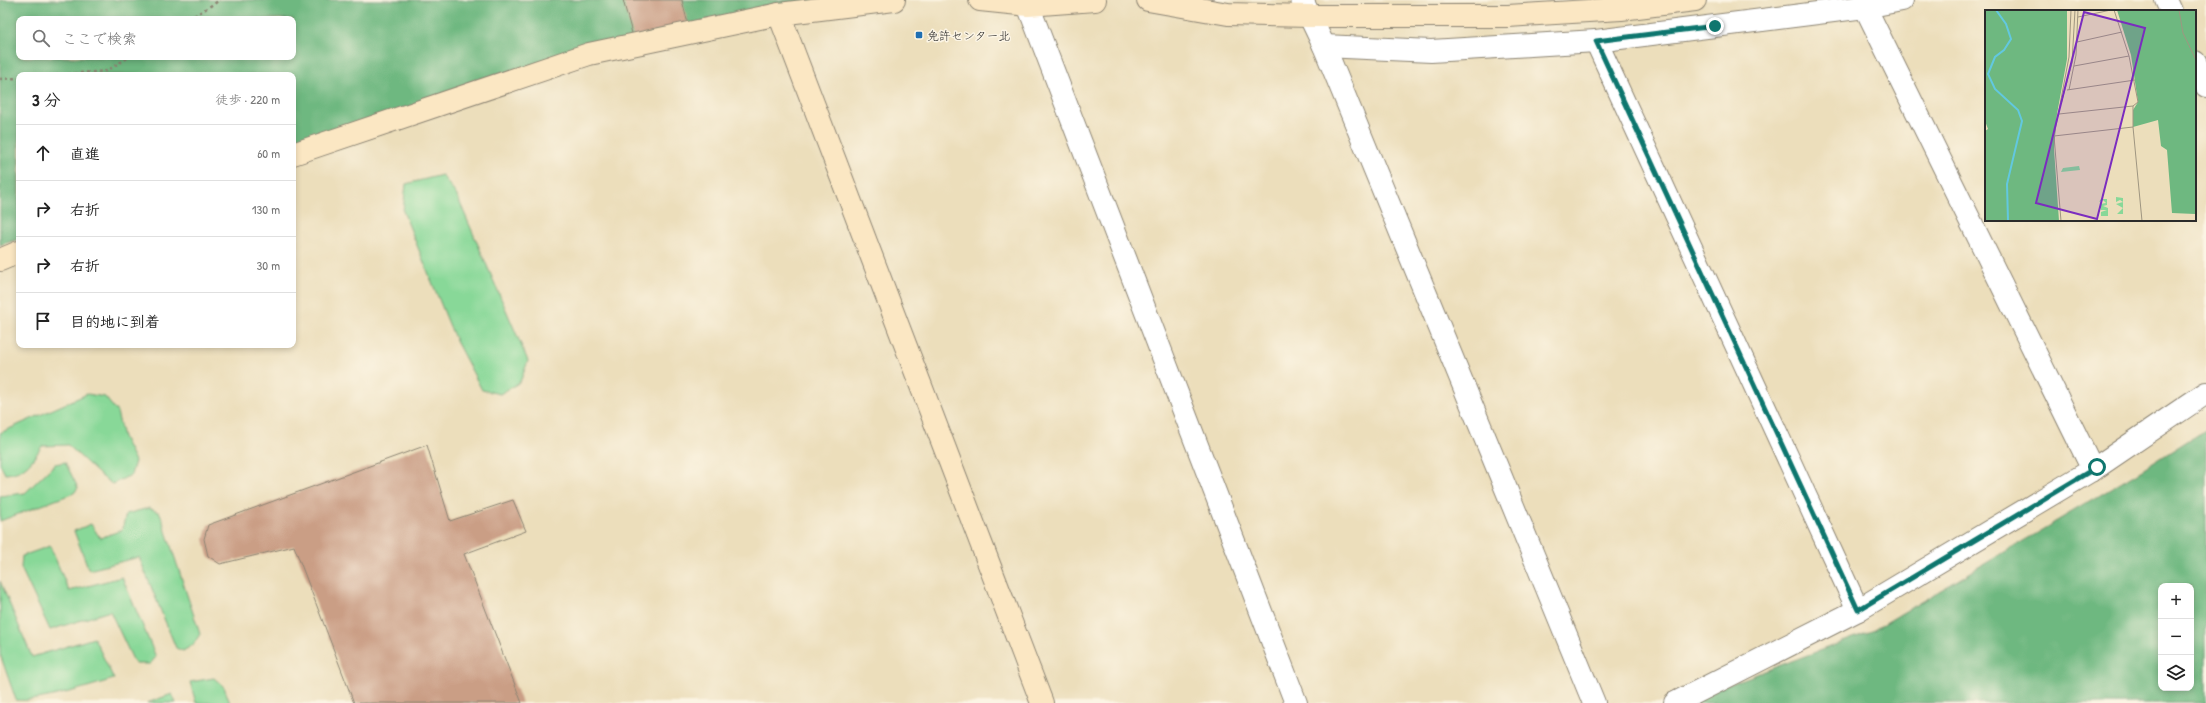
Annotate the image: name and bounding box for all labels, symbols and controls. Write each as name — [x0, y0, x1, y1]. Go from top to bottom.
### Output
inset map — [1985, 10, 2196, 221]
search box — [16, 16, 296, 60]
route end — [1706, 17, 1724, 35]
icon: search — [30, 27, 52, 49]
place label: 免許センター北 — [927, 27, 1011, 44]
text: ここで検索 — [62, 28, 137, 49]
marker: 免許センター北 — [914, 30, 924, 40]
text: 3 分 — [32, 88, 61, 111]
text: 徒歩 · 220 m — [216, 90, 280, 108]
icon: ahead — [32, 142, 54, 164]
text: 直進 — [70, 143, 100, 164]
text: 60 m — [257, 144, 280, 162]
icon: right — [32, 198, 54, 220]
text: 右折 — [70, 199, 100, 220]
text: 130 m — [252, 200, 280, 218]
icon: right — [32, 254, 54, 276]
text: 右折 — [70, 255, 100, 276]
text: 30 m — [257, 256, 280, 274]
icon: arrive — [32, 310, 54, 332]
text: 目的地に到着 — [70, 311, 160, 332]
route start — [2088, 458, 2106, 476]
map controls — [2158, 583, 2194, 691]
button: + — [2158, 583, 2194, 619]
button: − — [2158, 619, 2194, 655]
button: layers — [2158, 655, 2194, 691]

